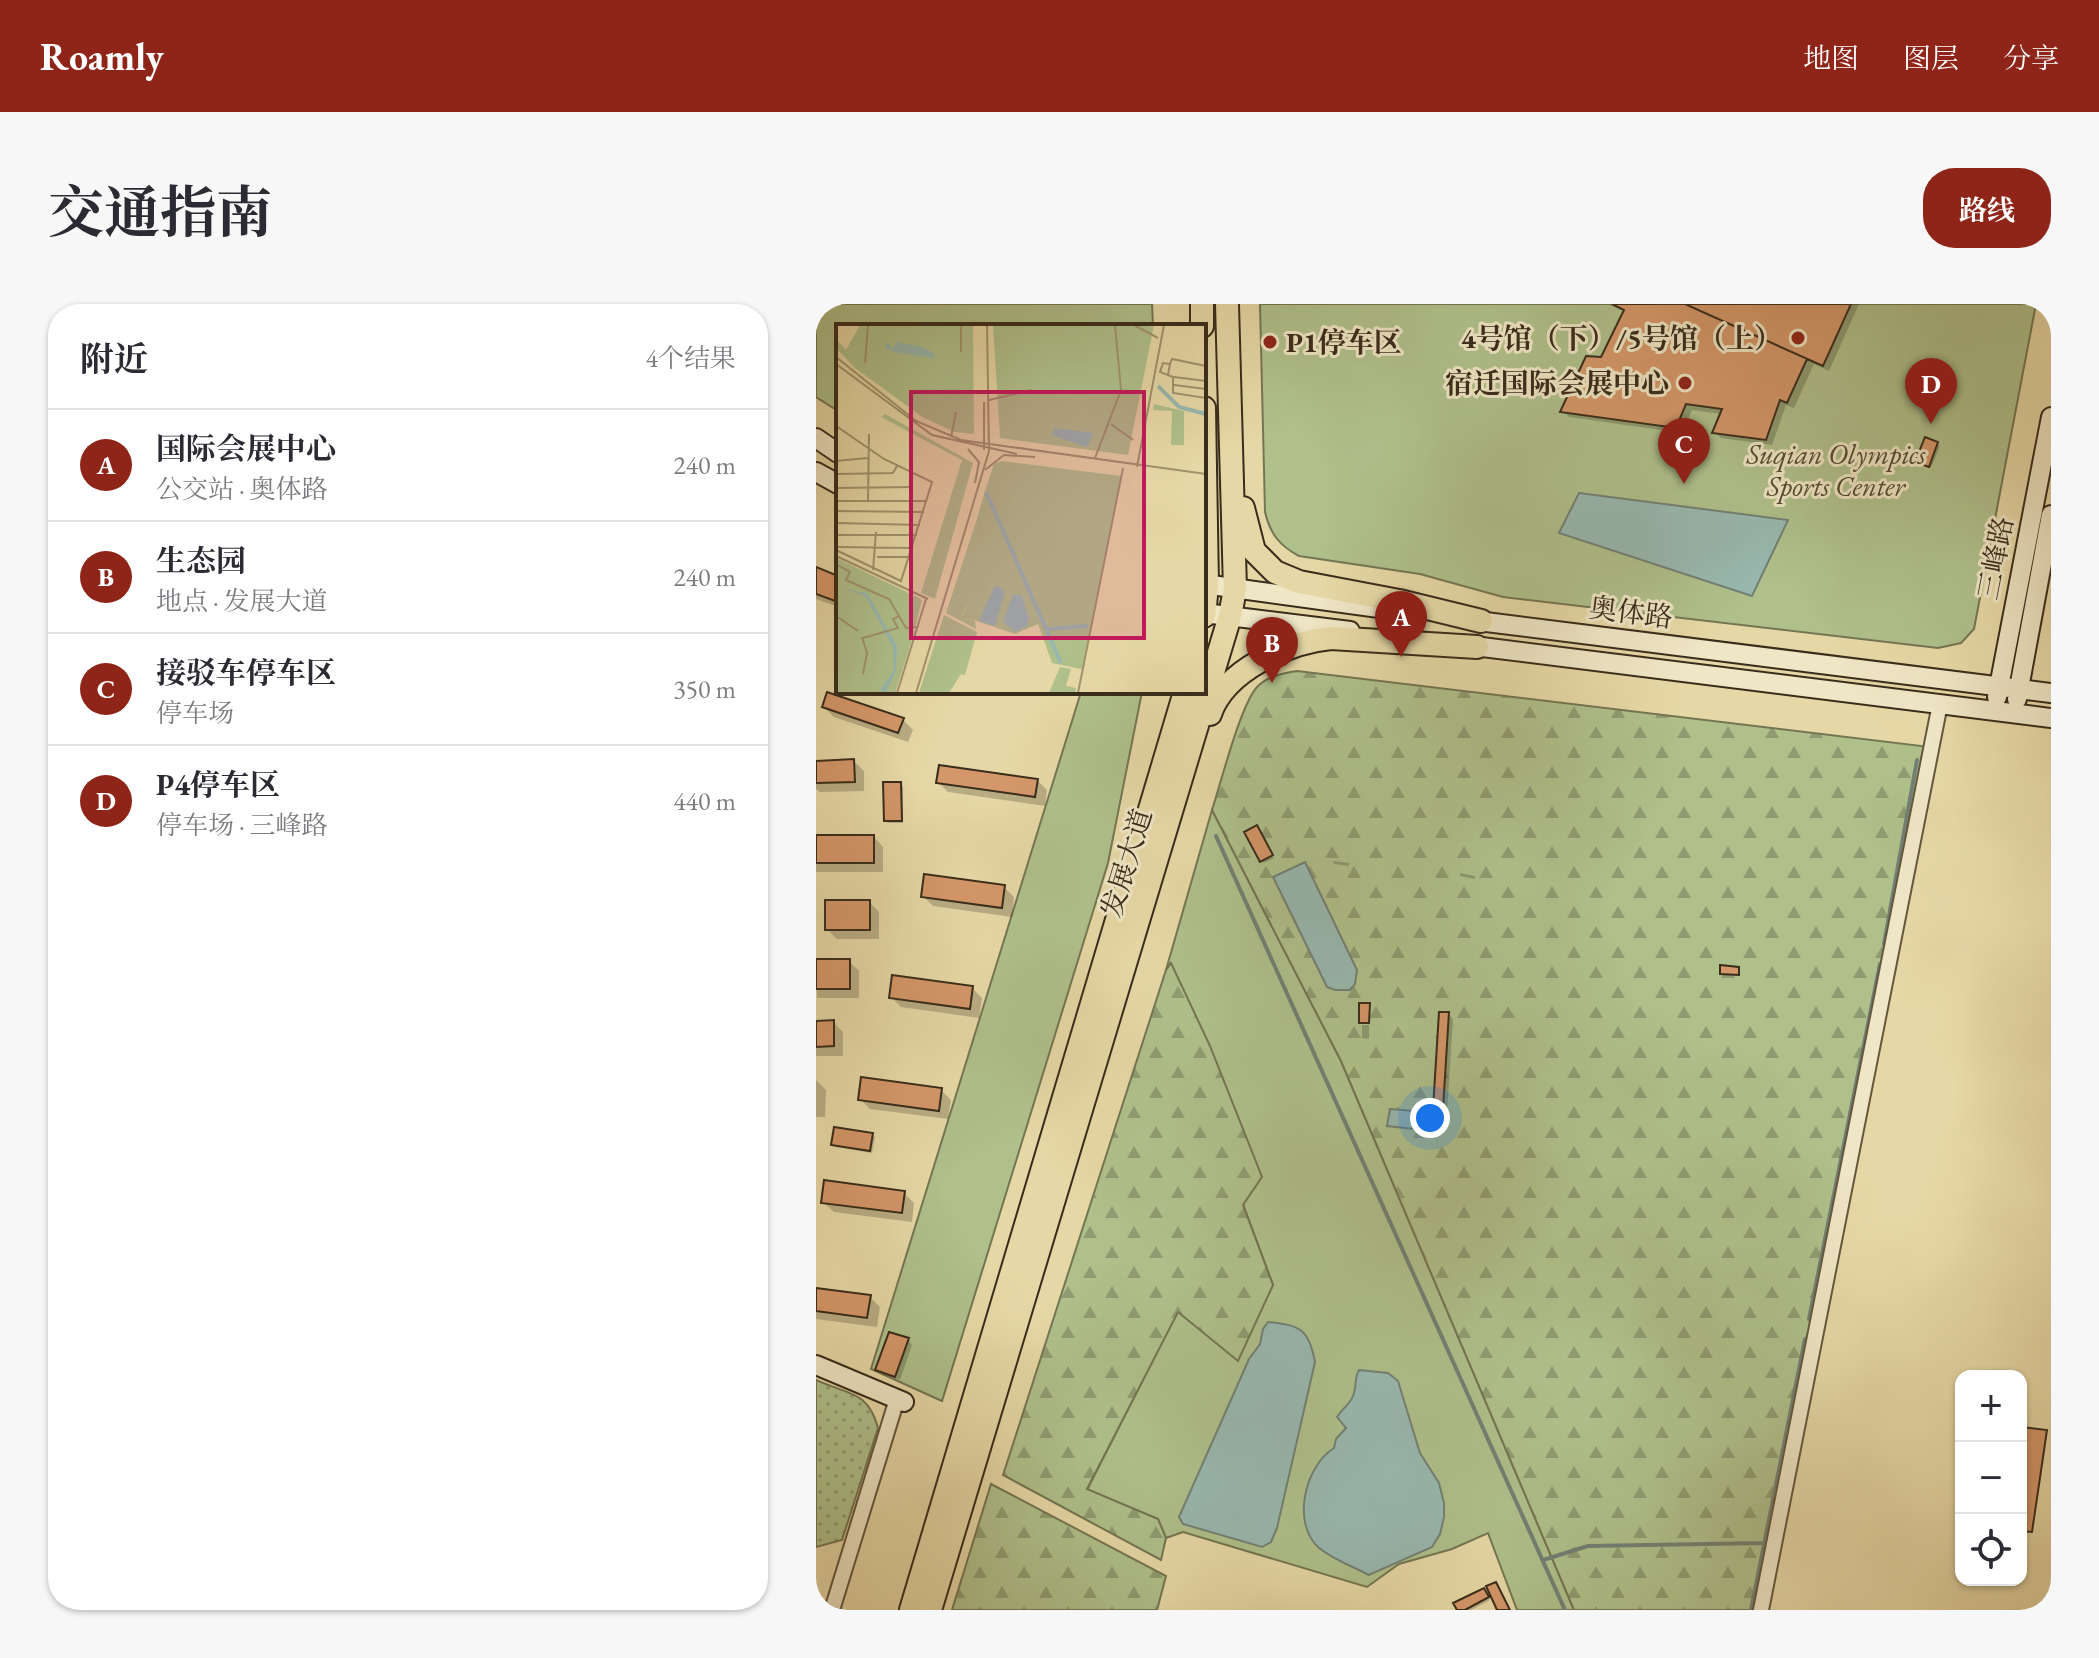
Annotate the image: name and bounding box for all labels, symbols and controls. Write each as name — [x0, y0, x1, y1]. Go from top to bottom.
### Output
text: Roamly — [40, 32, 164, 81]
text: 地图 — [1803, 40, 1859, 76]
text: 图层 — [1903, 40, 1959, 76]
text: 分享 — [2003, 40, 2059, 76]
button: 路线 — [1923, 168, 2051, 248]
text: 交通指南 — [48, 176, 272, 249]
place label: 4号馆（下）/5号馆（上） — [1461, 320, 1782, 356]
inset map — [836, 324, 1206, 694]
place label: P1停车区 — [1286, 324, 1402, 360]
marker: 4号馆（下）/5号馆（上） — [1789, 329, 1807, 347]
marker: P1停车区 — [1261, 333, 1279, 351]
text: 附近 — [80, 337, 148, 381]
text: 4个结果 — [646, 341, 736, 375]
pin: D — [1905, 358, 1957, 424]
place label: 宿迁国际会展中心 — [1445, 365, 1669, 401]
marker: 宿迁国际会展中心 — [1676, 374, 1694, 392]
pin: C — [1658, 418, 1710, 484]
text: 国际会展中心 — [156, 429, 336, 468]
park label: Suqian Olympics Sports Center — [1745, 436, 1926, 504]
text: A — [97, 448, 115, 482]
text: 240 m — [673, 448, 736, 482]
text: 公交站 · 奥体路 — [156, 472, 328, 506]
street label: 三峰路 — [1969, 513, 2021, 603]
text: 生态园 — [156, 541, 246, 580]
text: B — [98, 560, 114, 594]
text: 240 m — [673, 560, 736, 594]
text: 地点 · 发展大道 — [156, 584, 328, 618]
street label: 奥体路 — [1587, 589, 1675, 635]
pin: A — [1375, 591, 1427, 657]
pin: B — [1246, 617, 1298, 683]
text: 接驳车停车区 — [156, 653, 336, 692]
text: C — [97, 672, 115, 706]
text: 350 m — [673, 672, 736, 706]
text: 停车场 — [156, 696, 234, 730]
text: P4停车区 — [156, 765, 280, 804]
text: D — [96, 784, 116, 818]
text: 440 m — [673, 784, 736, 818]
street label: 发展大道 — [1092, 804, 1160, 922]
text: 停车场 · 三峰路 — [156, 808, 328, 842]
your location — [1410, 1098, 1450, 1138]
map controls — [1955, 1370, 2027, 1586]
button: + — [1955, 1370, 2027, 1442]
button: − — [1955, 1442, 2027, 1514]
button: locate — [1955, 1514, 2027, 1586]

